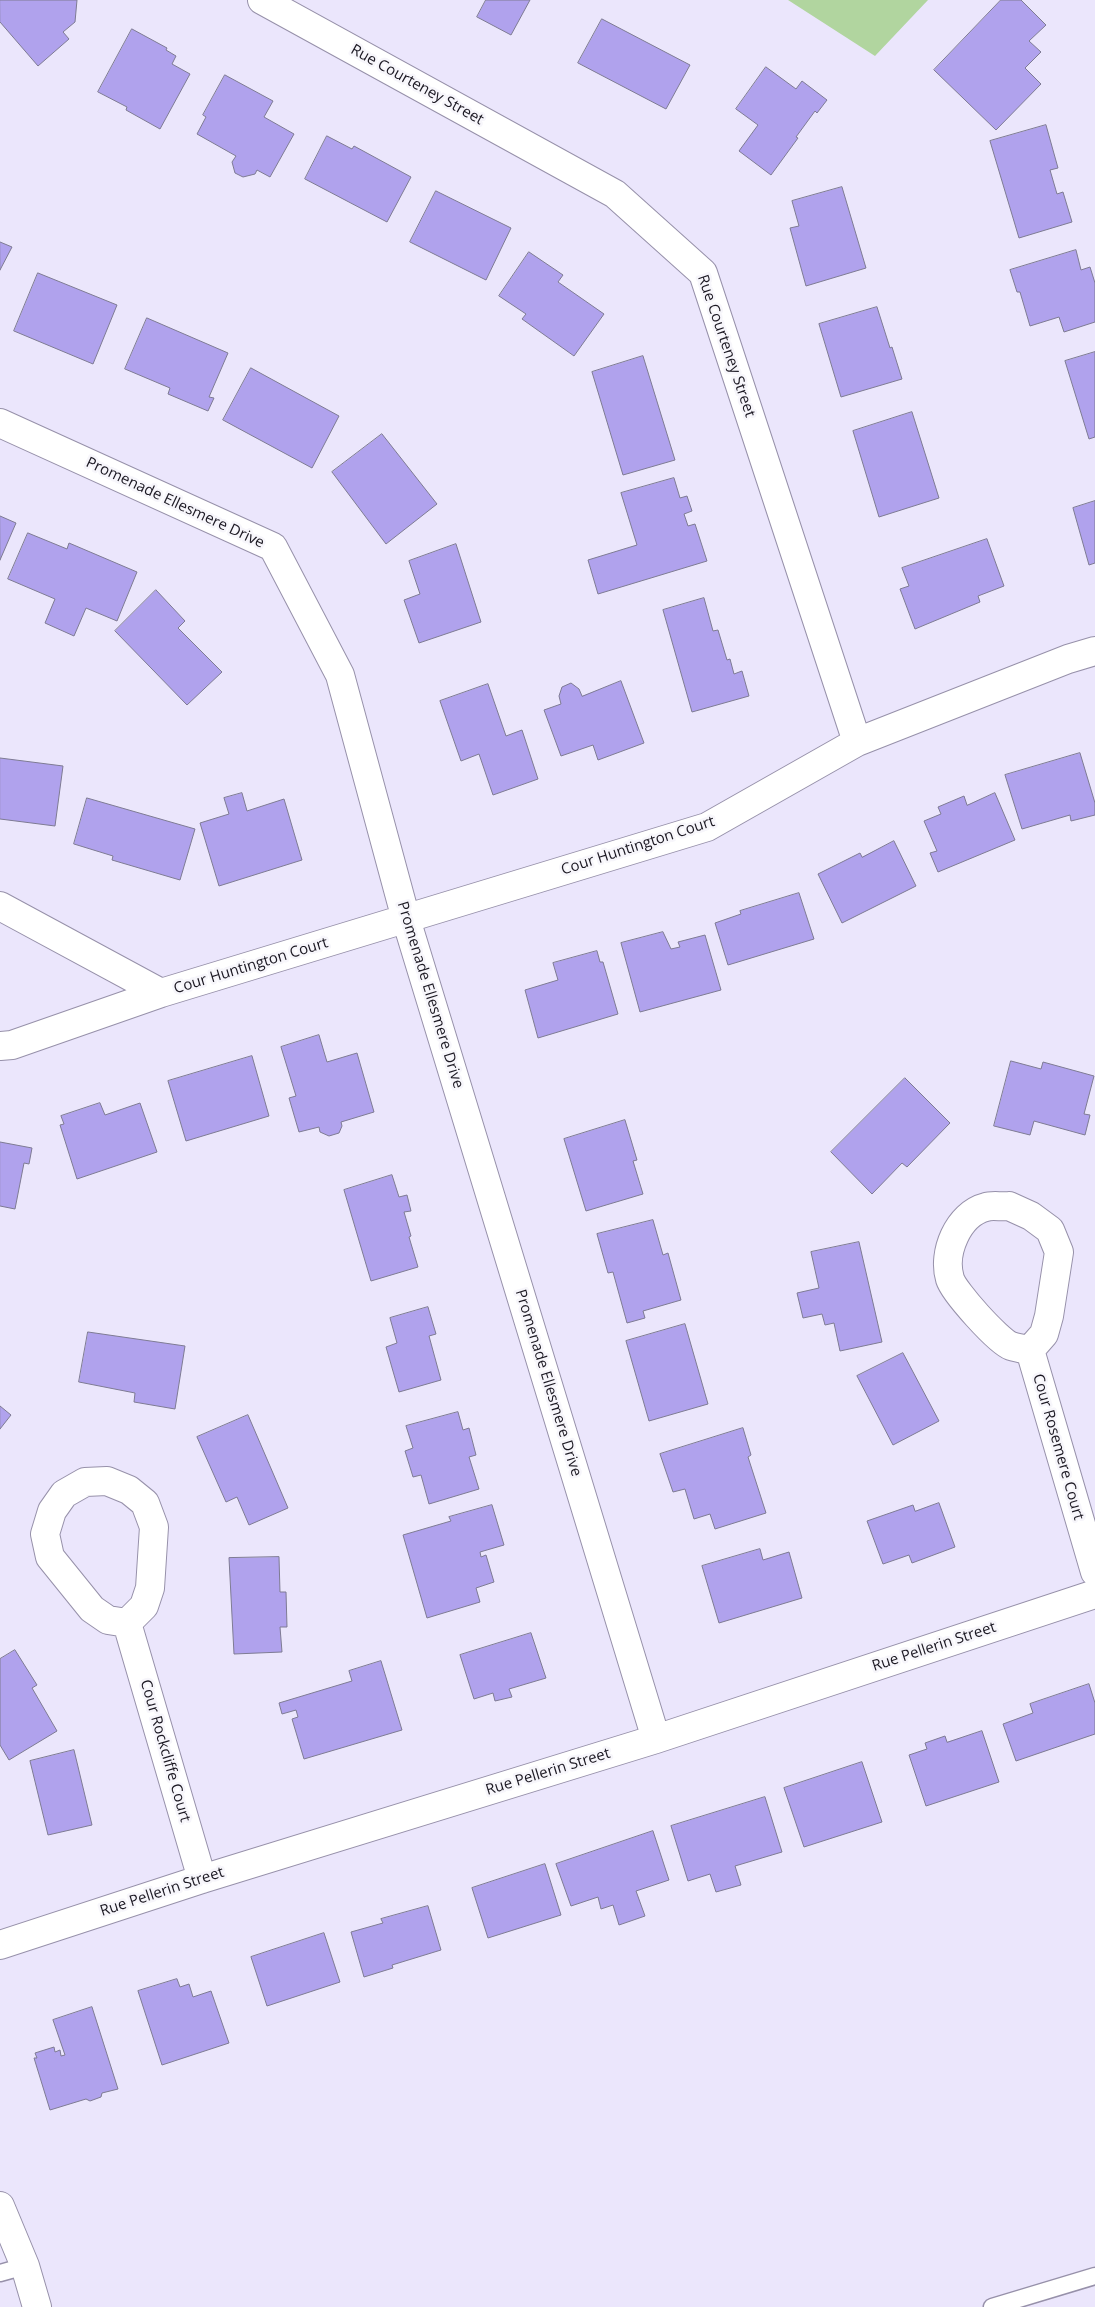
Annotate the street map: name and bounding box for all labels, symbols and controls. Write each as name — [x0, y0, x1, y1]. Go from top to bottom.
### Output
street label: Rue Courteney Street — [347, 41, 487, 129]
street label: Rue Courteney Street — [693, 272, 759, 420]
street label: Promenade Ellesmere Drive — [83, 454, 267, 552]
street label: Cour Huntington Court — [559, 813, 717, 879]
street label: Promenade Ellesmere Drive — [393, 899, 467, 1091]
street label: Cour Huntington Court — [172, 934, 330, 998]
street label: Promenade Ellesmere Drive — [511, 1287, 585, 1479]
street label: Cour Rosemere Court — [1028, 1372, 1088, 1522]
street label: Rue Pellerin Street — [870, 1618, 998, 1676]
street label: Cour Rockcliffe Court — [136, 1678, 194, 1824]
street label: Rue Pellerin Street — [484, 1745, 612, 1799]
street label: Rue Pellerin Street — [98, 1863, 226, 1921]

